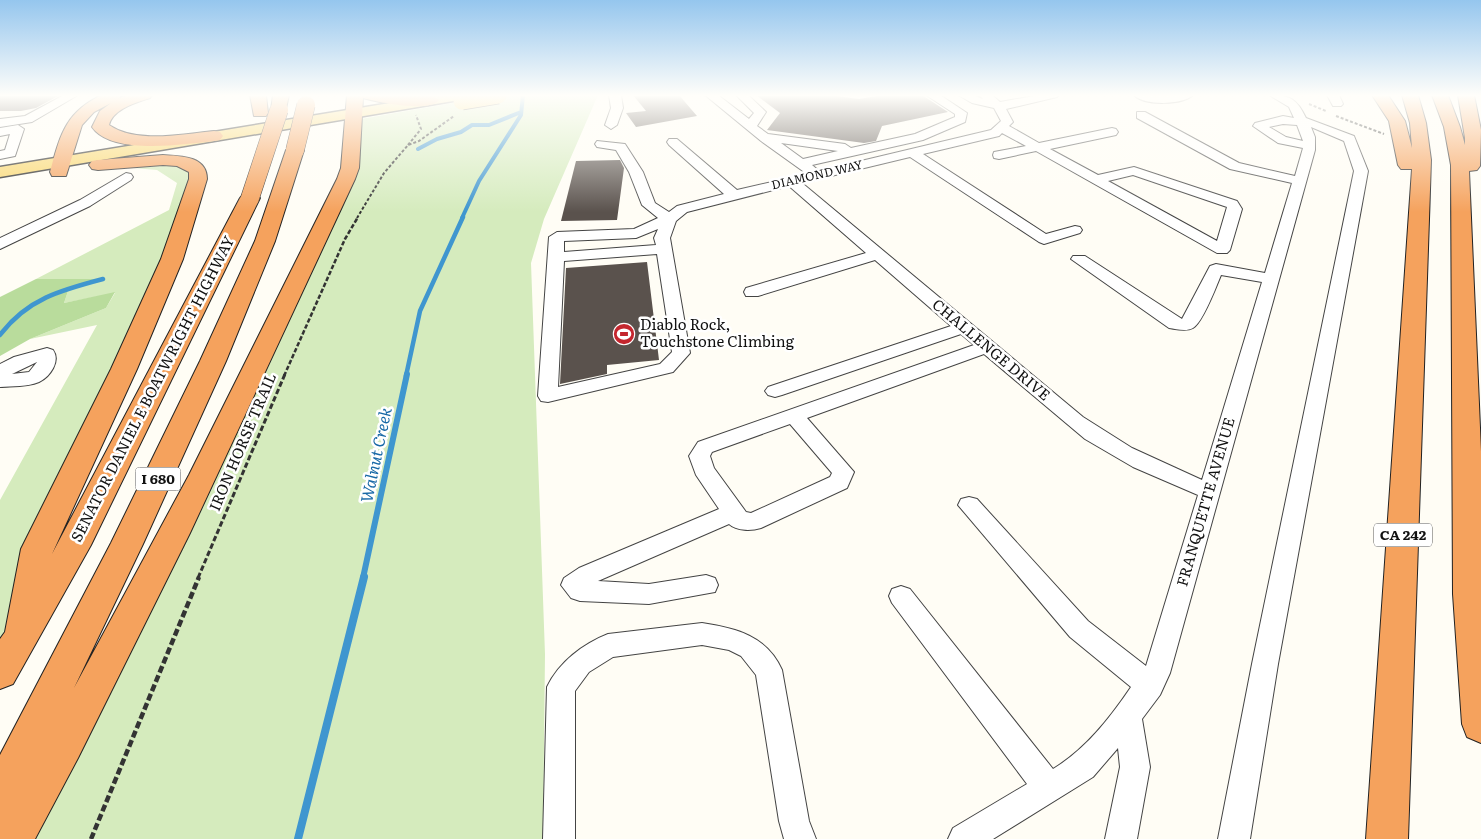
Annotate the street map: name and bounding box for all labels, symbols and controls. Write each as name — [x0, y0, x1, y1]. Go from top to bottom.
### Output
street label: DIAMOND WAY — [769, 155, 865, 193]
street label: SENATOR DANIEL E BOATWRIGHT HIGHWAY — [64, 231, 239, 545]
street label: CHALLENGE DRIVE — [928, 292, 1056, 405]
place label: Diablo Rock, Touchstone Climbing — [640, 312, 795, 352]
sports icon: Diablo Rock, Touchstone Climbing — [612, 322, 636, 346]
street label: IRON HORSE TRAIL — [202, 369, 281, 514]
water label: Walnut Creek — [353, 405, 397, 505]
street label: FRANQUETTE AVENUE — [1169, 414, 1240, 589]
road number: I 680 — [136, 468, 180, 490]
road number: CA 242 — [1374, 524, 1432, 546]

